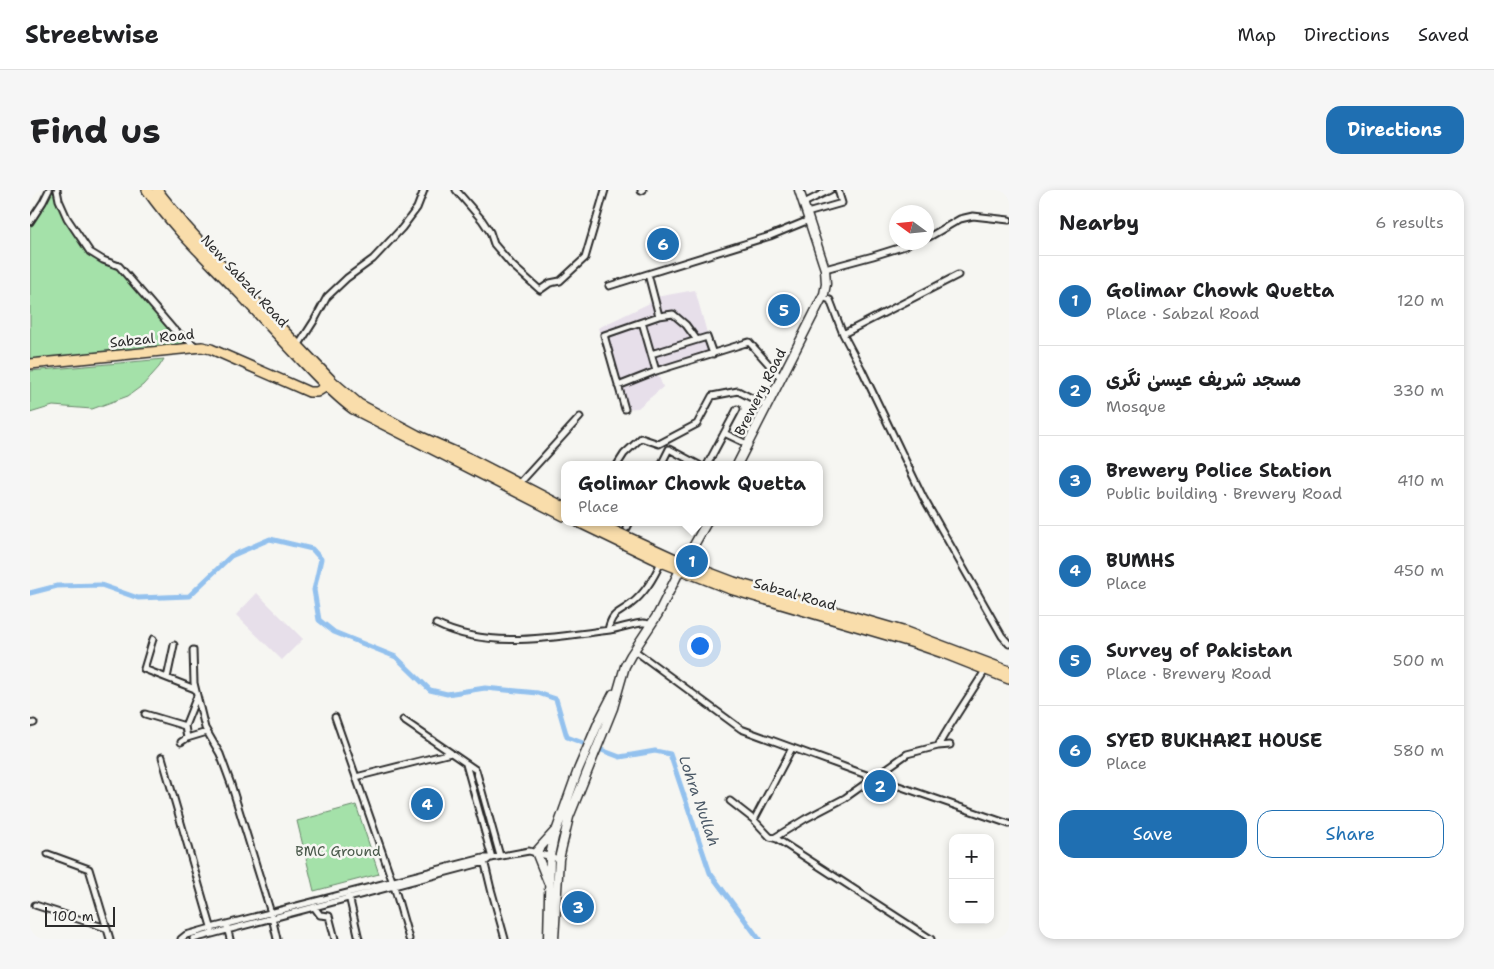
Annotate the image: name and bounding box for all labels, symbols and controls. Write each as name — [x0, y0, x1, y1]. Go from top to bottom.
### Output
text: Streetwise — [25, 19, 159, 51]
text: Map — [1238, 23, 1276, 47]
text: Directions — [1304, 23, 1390, 47]
text: Saved — [1418, 23, 1469, 47]
button: Directions — [1326, 106, 1464, 154]
text: Find us — [30, 107, 161, 154]
north arrow — [889, 205, 934, 250]
text: Nearby — [1059, 209, 1139, 237]
text: 6 results — [1375, 212, 1444, 233]
pin: 6 — [647, 225, 679, 263]
street label: New Sabzal Road — [197, 231, 293, 331]
text: Golimar Chowk Quetta — [1106, 278, 1334, 303]
text: 1 — [1071, 290, 1079, 311]
text: 120 m — [1397, 290, 1444, 311]
pin: 5 — [768, 291, 800, 329]
text: Place · Sabzal Road — [1106, 303, 1259, 324]
street label: Sabzal Road — [109, 325, 195, 351]
street label: Brewery Road — [730, 345, 790, 439]
text: مسجد شریف عیسیٰ نگری — [1106, 367, 1301, 392]
text: 2 — [1069, 380, 1081, 401]
text: 330 m — [1392, 380, 1444, 401]
text: Mosque — [1106, 396, 1166, 417]
text: Brewery Police Station — [1106, 458, 1332, 483]
popup — [561, 461, 823, 526]
text: 3 — [1069, 470, 1081, 491]
text: 410 m — [1397, 470, 1444, 491]
text: Golimar Chowk Quetta — [578, 471, 806, 496]
text: Public building · Brewery Road — [1106, 483, 1342, 504]
text: Place — [578, 496, 619, 517]
pin: 1 — [676, 542, 708, 580]
text: BUMHS — [1106, 548, 1175, 573]
text: 4 — [1069, 560, 1081, 581]
text: 450 m — [1393, 560, 1444, 581]
text: Place — [1106, 573, 1147, 594]
street label: Sabzal Road — [752, 574, 838, 614]
your location — [687, 633, 713, 659]
text: Survey of Pakistan — [1106, 638, 1292, 663]
text: 5 — [1070, 650, 1080, 671]
text: 500 m — [1393, 650, 1444, 671]
text: Place · Brewery Road — [1106, 663, 1271, 684]
text: SYED BUKHARI HOUSE — [1106, 728, 1322, 753]
text: 6 — [1069, 740, 1081, 761]
text: 580 m — [1393, 740, 1444, 761]
water label: Lohra Nullah — [674, 753, 724, 849]
text: Place — [1106, 753, 1147, 774]
pin: 2 — [864, 767, 896, 805]
pin: 4 — [411, 785, 443, 823]
button: Save — [1059, 810, 1247, 858]
button: Share — [1257, 810, 1444, 858]
map controls — [949, 834, 994, 924]
button: + — [949, 834, 994, 879]
park label: BMC Ground — [295, 842, 381, 860]
button: − — [949, 879, 994, 924]
pin: 3 — [562, 888, 594, 926]
scale bar — [45, 904, 115, 927]
text: 100 m — [52, 907, 94, 925]

